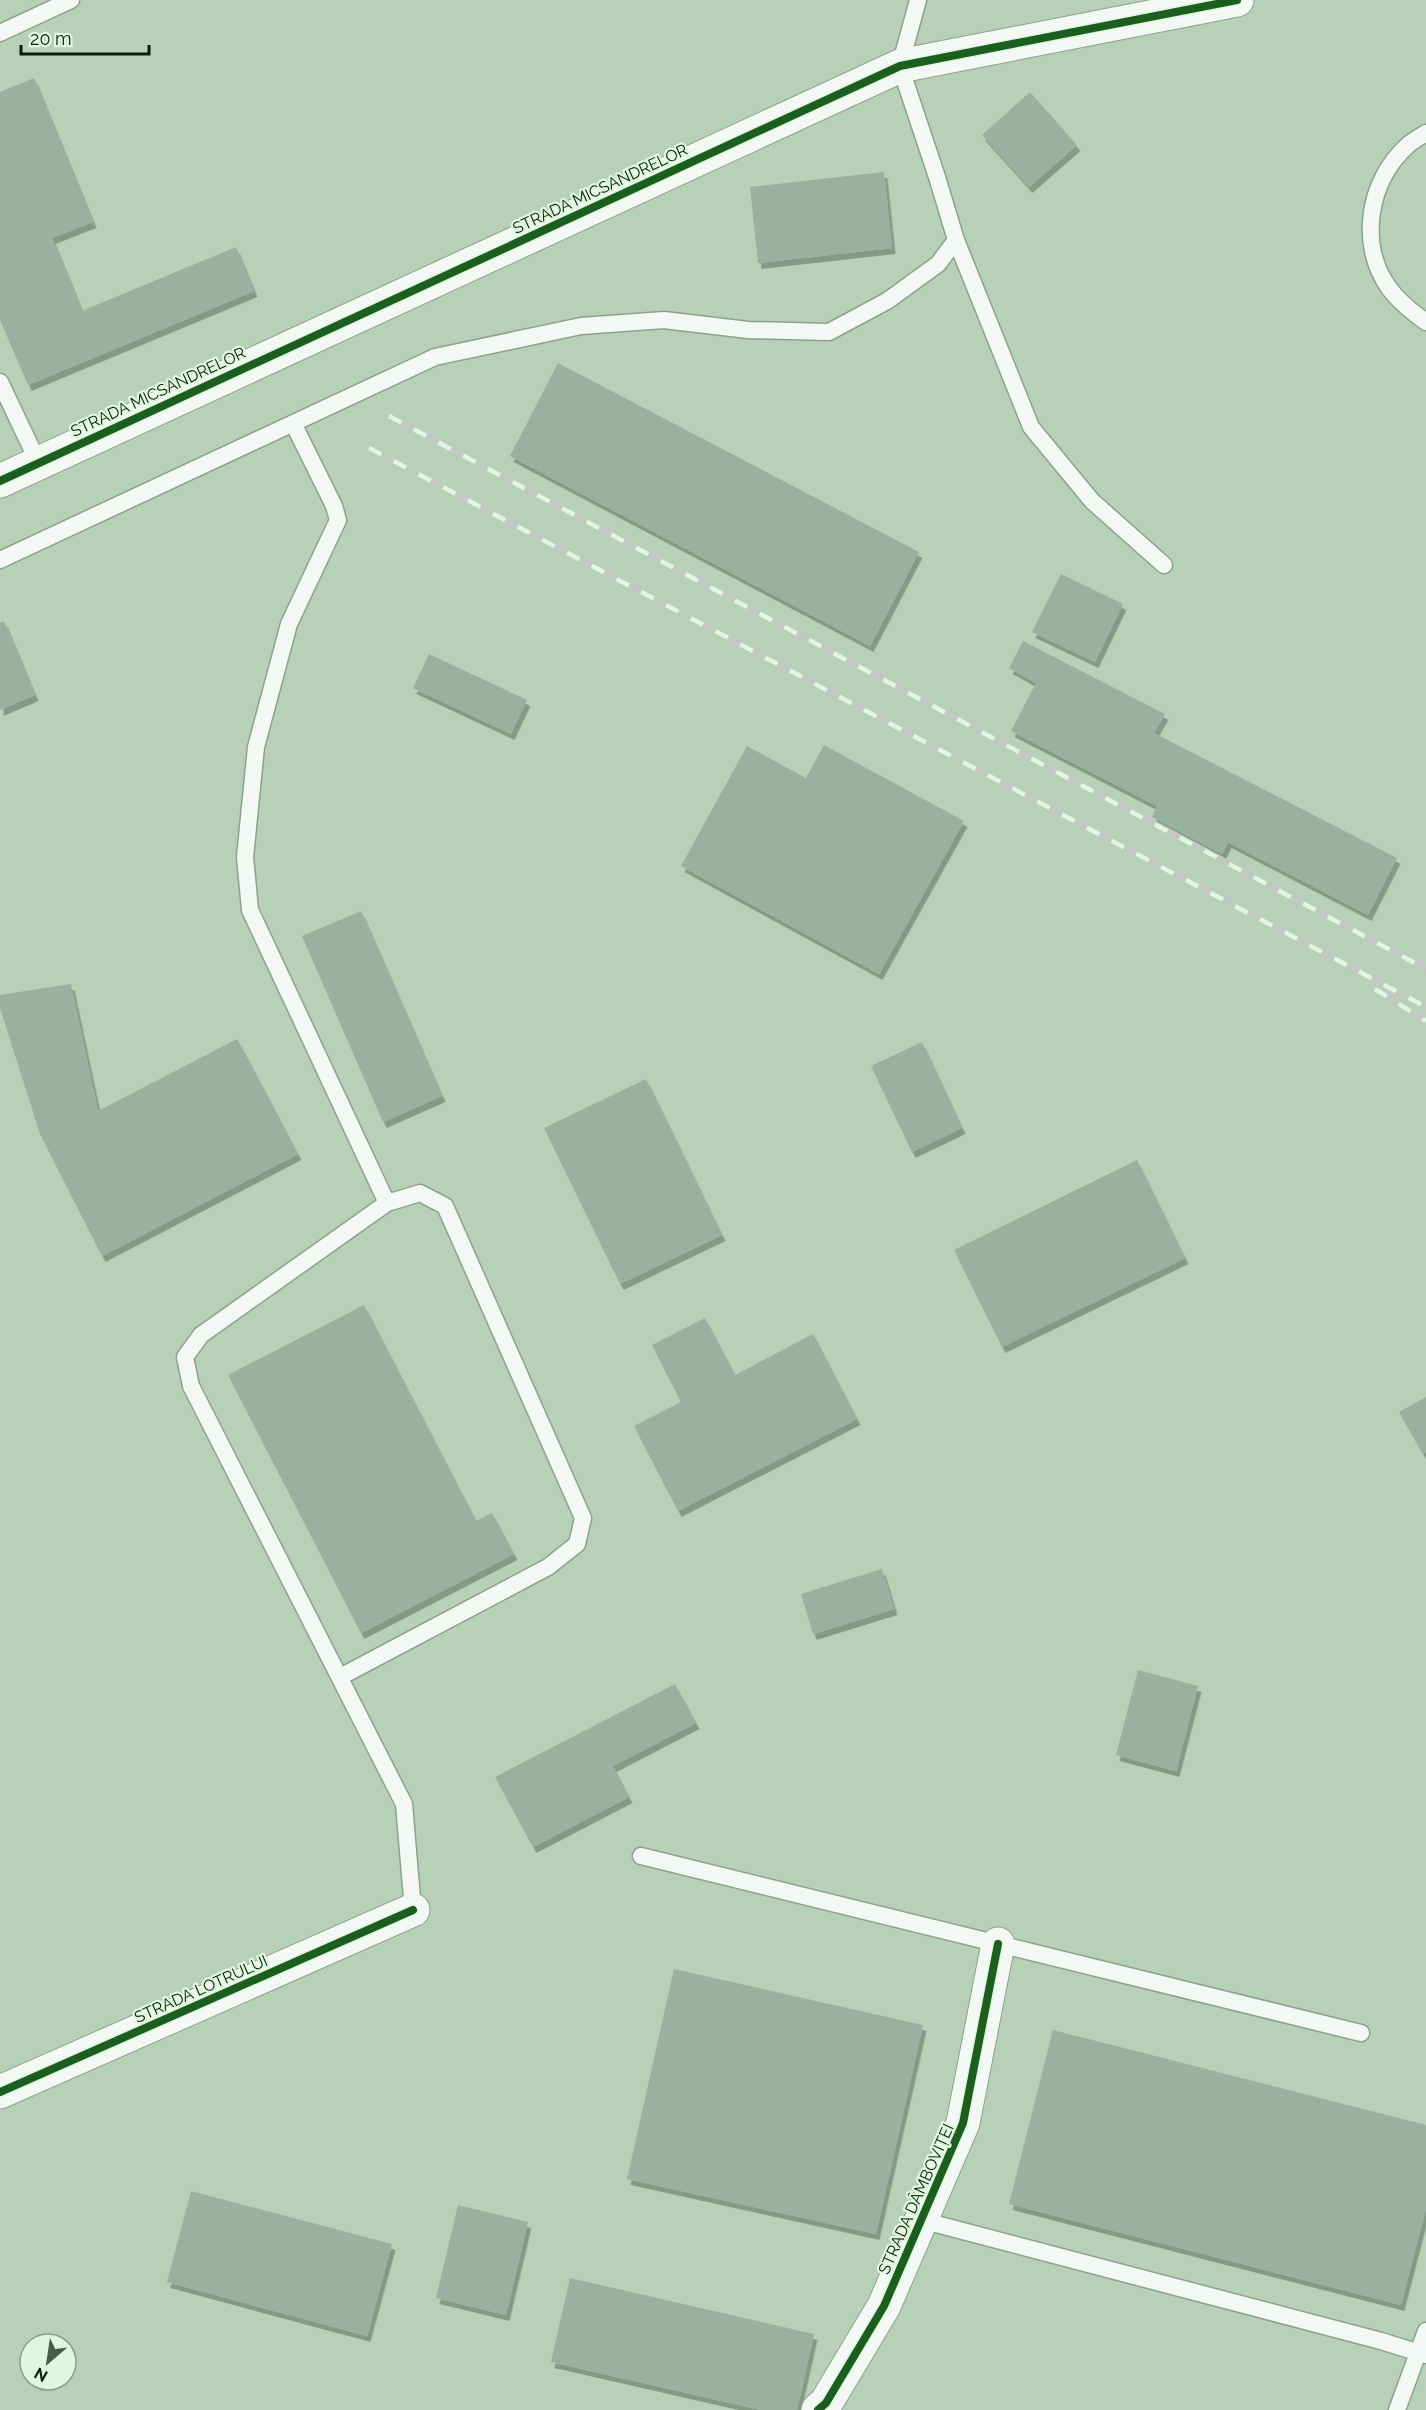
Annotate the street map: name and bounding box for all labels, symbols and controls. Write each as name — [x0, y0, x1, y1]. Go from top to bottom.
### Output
scale bar — [21, 18, 148, 56]
text: 20 m — [30, 28, 72, 49]
street label: STRADA MICSANDRELOR — [510, 140, 690, 238]
street label: STRADA MICSANDRELOR — [68, 343, 248, 441]
street label: STRADA LOTRULUI — [131, 1951, 271, 2027]
street label: STRADA DÂMBOVIȚEI — [873, 2120, 958, 2277]
north arrow — [18, 2332, 78, 2392]
text: N — [31, 2363, 51, 2386]

